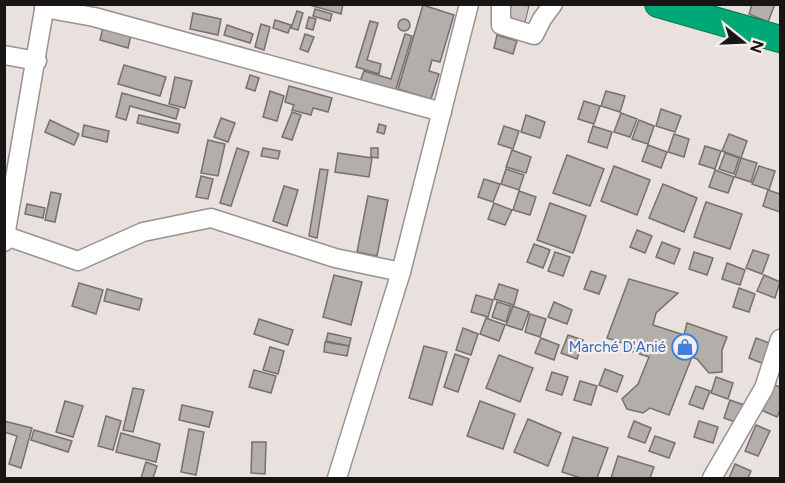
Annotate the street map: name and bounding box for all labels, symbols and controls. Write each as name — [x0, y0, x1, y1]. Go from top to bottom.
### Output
north arrow — [713, 12, 773, 72]
text: N — [746, 38, 768, 55]
shop icon: Marché D'Anié — [670, 332, 700, 362]
place label: Marché D'Anié — [569, 338, 666, 356]

